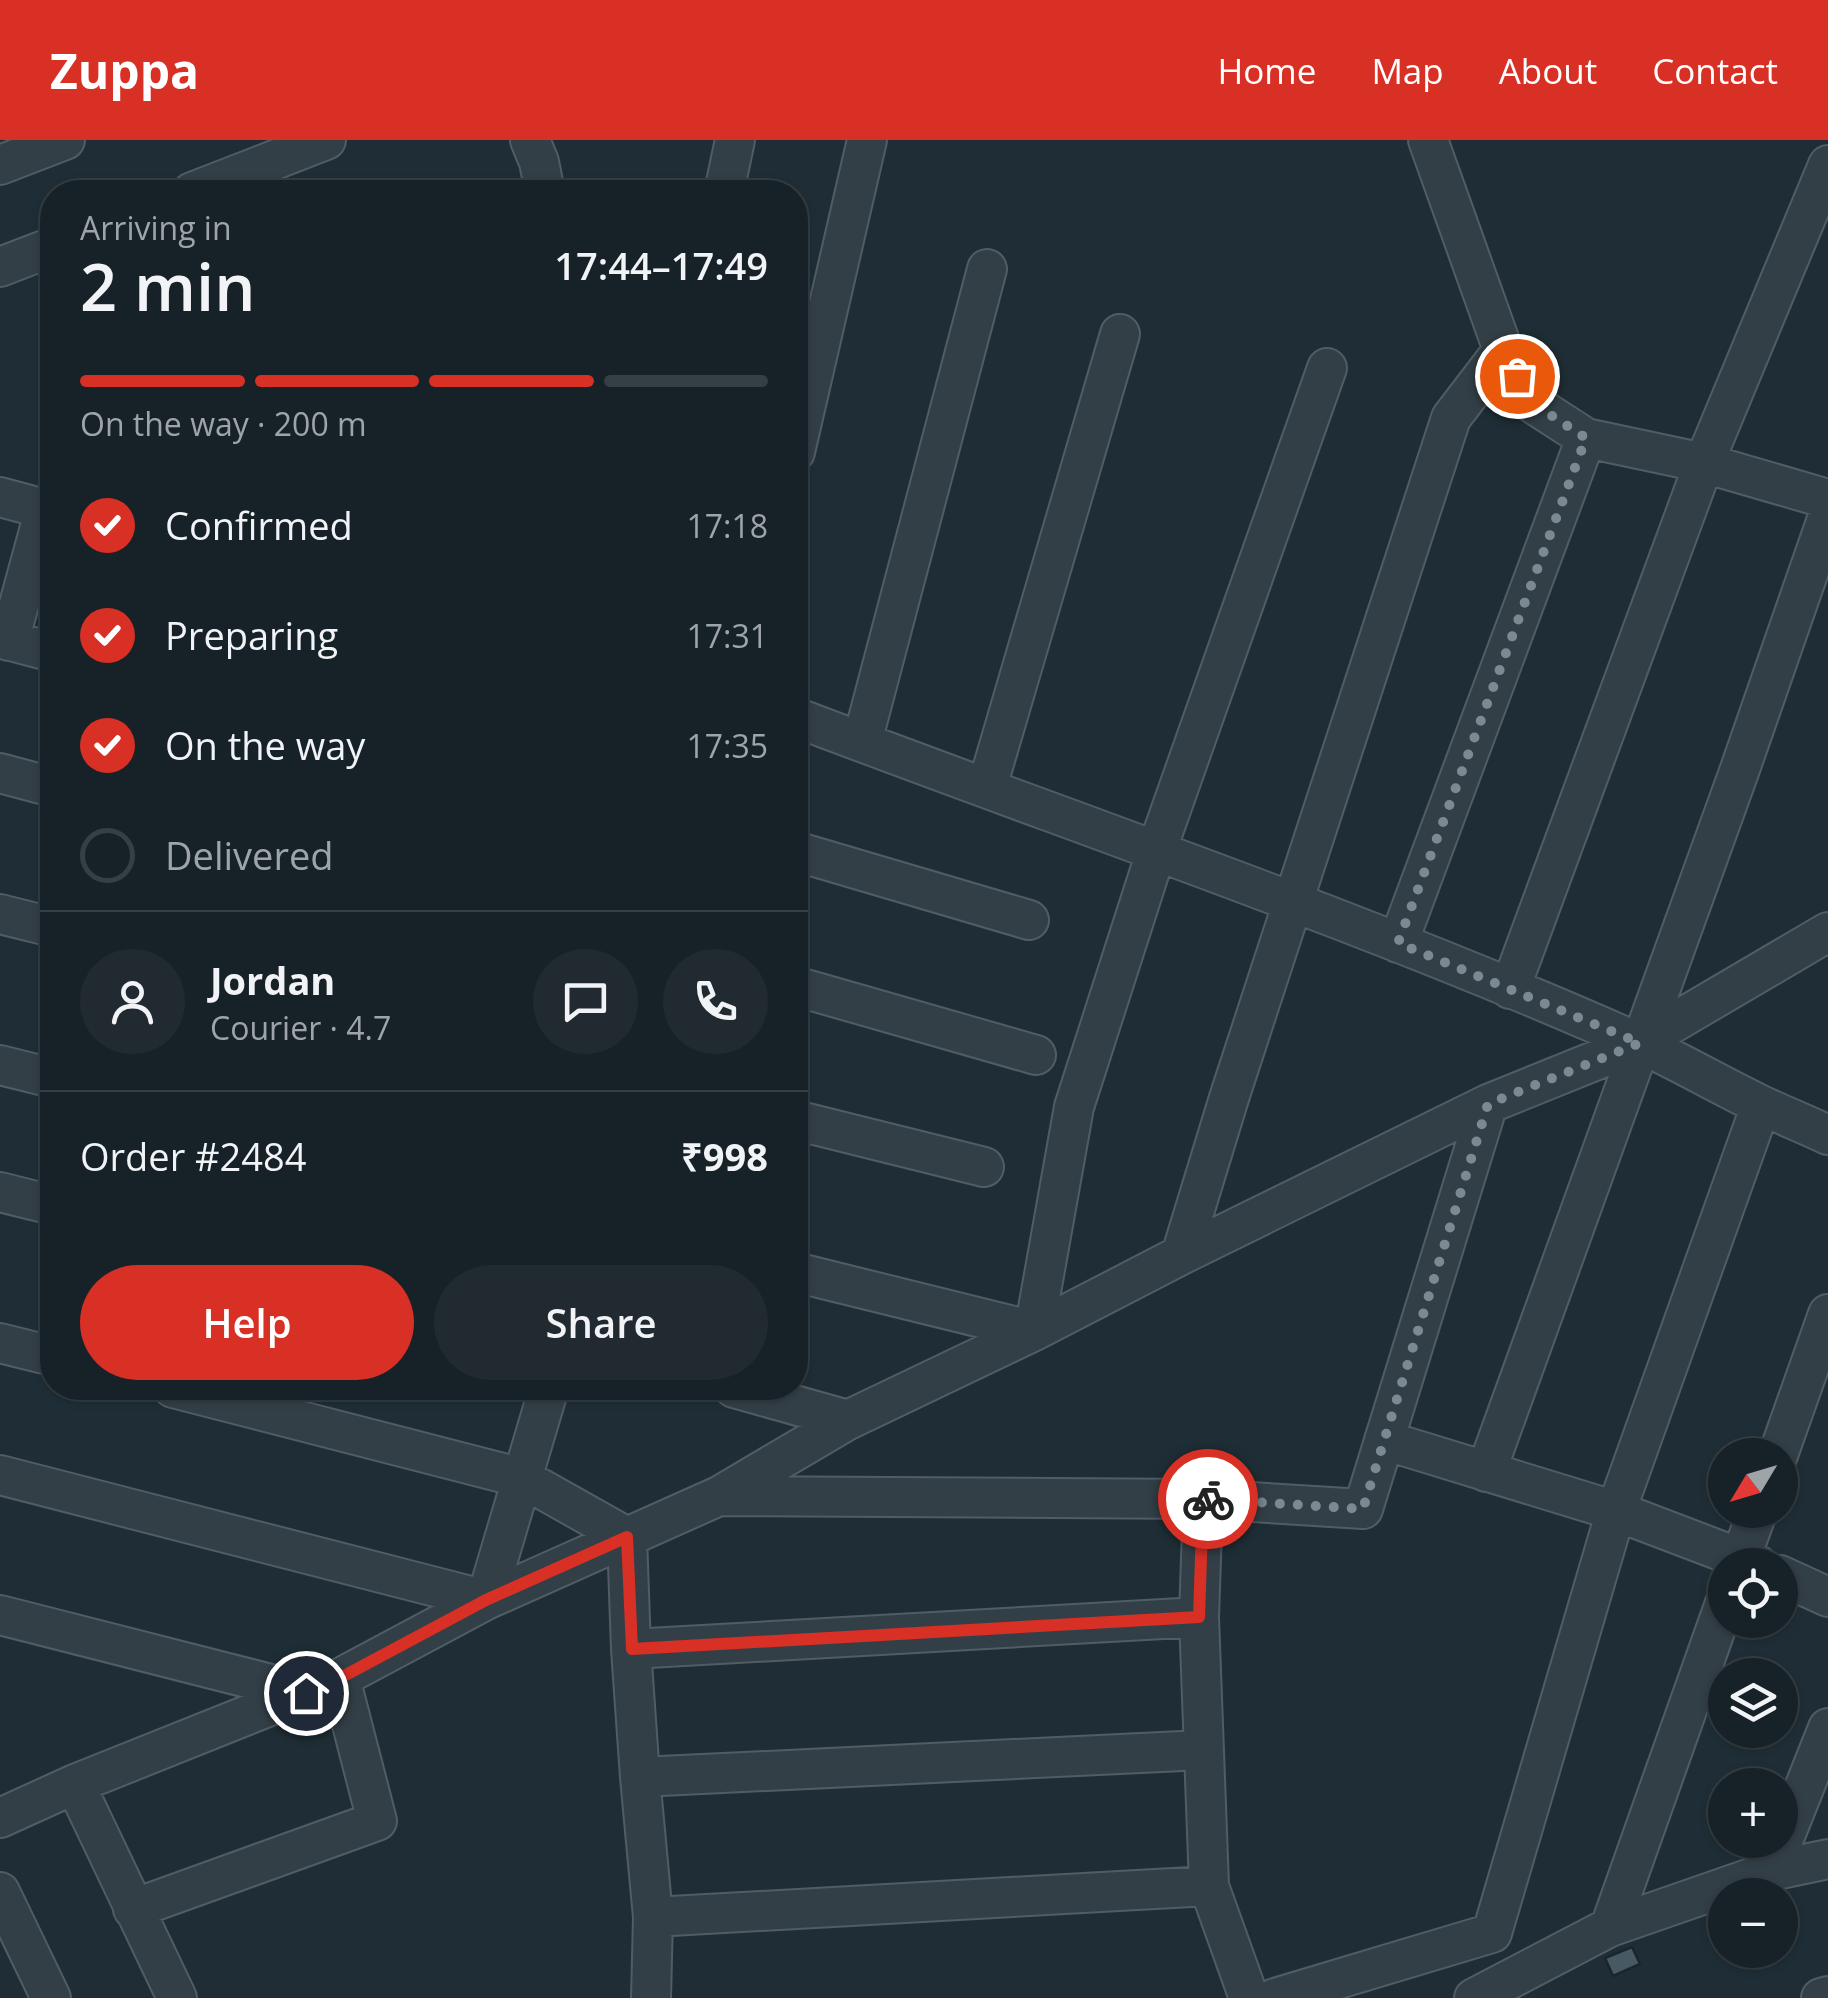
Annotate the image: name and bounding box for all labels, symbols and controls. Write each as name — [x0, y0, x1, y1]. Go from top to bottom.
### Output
text: Zuppa — [50, 38, 199, 103]
text: Home — [1217, 47, 1316, 94]
text: Map — [1371, 47, 1444, 94]
text: About — [1499, 47, 1597, 94]
text: Contact — [1652, 47, 1778, 94]
text: Arriving in — [80, 206, 232, 249]
text: 17:44–17:49 — [554, 239, 768, 291]
text: 2 min — [80, 242, 255, 330]
pin — [1475, 334, 1560, 419]
icon: bag — [1490, 349, 1545, 404]
text: On the way · 200 m — [80, 402, 367, 445]
icon: check — [80, 498, 135, 553]
text: Confirmed — [165, 499, 353, 551]
text: 17:18 — [686, 504, 768, 547]
icon: check — [80, 608, 135, 663]
text: Preparing — [165, 609, 338, 661]
text: 17:31 — [686, 614, 768, 657]
icon: check — [80, 718, 135, 773]
text: On the way — [165, 719, 365, 771]
text: 17:35 — [686, 724, 768, 767]
text: Delivered — [165, 829, 334, 881]
button: person — [80, 949, 185, 1054]
button: chat — [533, 949, 638, 1054]
button: phone — [663, 949, 768, 1054]
text: Jordan — [210, 954, 335, 1006]
text: Courier · 4.7 — [210, 1006, 391, 1049]
text: Order #2484 — [80, 1130, 307, 1182]
text: ₹998 — [681, 1130, 768, 1182]
button: Help — [80, 1265, 414, 1380]
button: Share — [434, 1265, 768, 1380]
north arrow — [1708, 1438, 1798, 1528]
map controls — [1708, 1438, 1798, 1968]
courier — [1158, 1449, 1258, 1549]
icon: bike — [1181, 1472, 1236, 1527]
button: locate — [1708, 1548, 1798, 1638]
pin — [264, 1651, 349, 1736]
button: layers — [1708, 1658, 1798, 1748]
icon: home — [279, 1666, 334, 1721]
button: + — [1708, 1768, 1798, 1858]
button: − — [1708, 1878, 1798, 1968]

